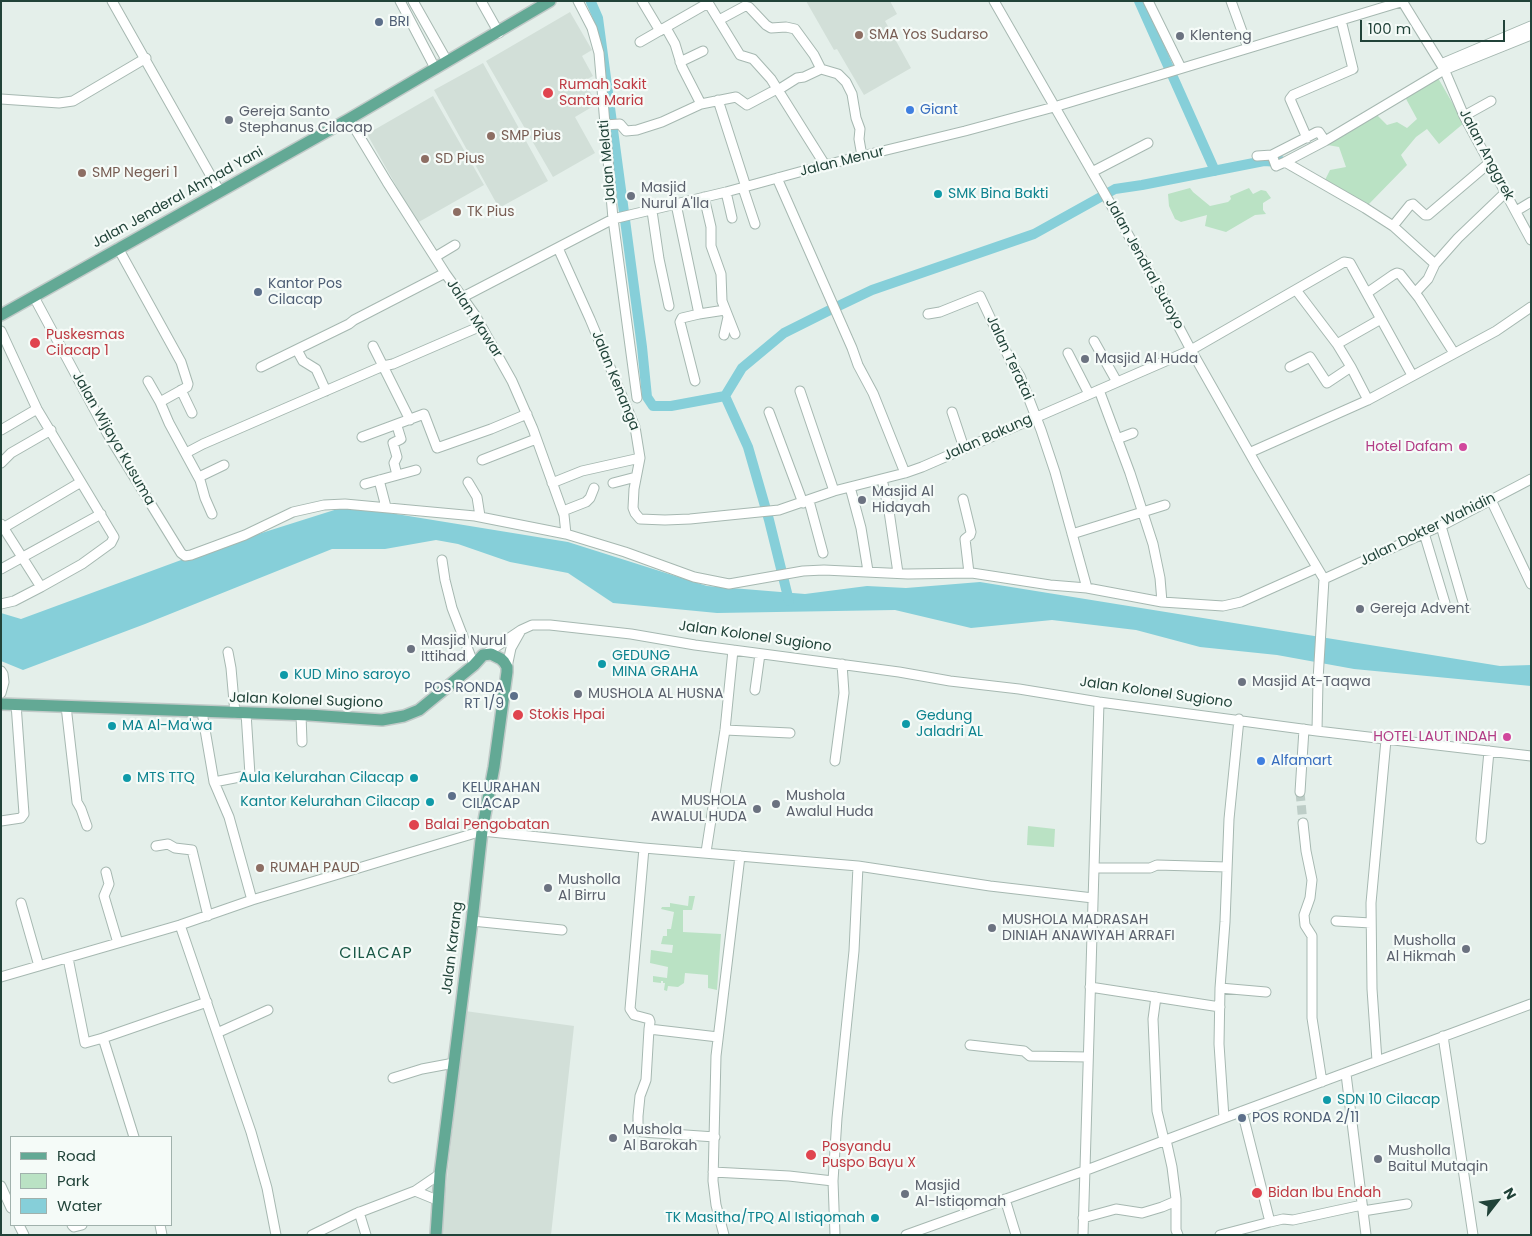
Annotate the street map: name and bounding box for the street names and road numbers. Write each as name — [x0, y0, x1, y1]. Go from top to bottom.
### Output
street label: Jalan Anggrek — [1455, 107, 1517, 203]
street label: Jalan Melati — [596, 119, 620, 205]
street label: Jalan Menur — [798, 143, 886, 181]
street label: Jalan Jenderal Ahmad Yani — [89, 144, 267, 252]
street label: Jalan Jendral Sutoyo — [1101, 196, 1187, 332]
street label: Jalan Mawar — [442, 277, 506, 361]
street label: Jalan Teratai — [982, 313, 1036, 403]
street label: Jalan Kenanga — [587, 329, 643, 433]
street label: Jalan Wijaya Kusuma — [68, 369, 158, 509]
street label: Jalan Bakung — [941, 411, 1035, 465]
street label: Jalan Dokter Wahidin — [1357, 490, 1499, 570]
street label: Jalan Kolonel Sugiono — [678, 618, 832, 656]
street label: Jalan Kolonel Sugiono — [1079, 674, 1233, 712]
street label: Jalan Kolonel Sugiono — [229, 690, 383, 712]
street label: Jalan Karang — [439, 901, 467, 995]

